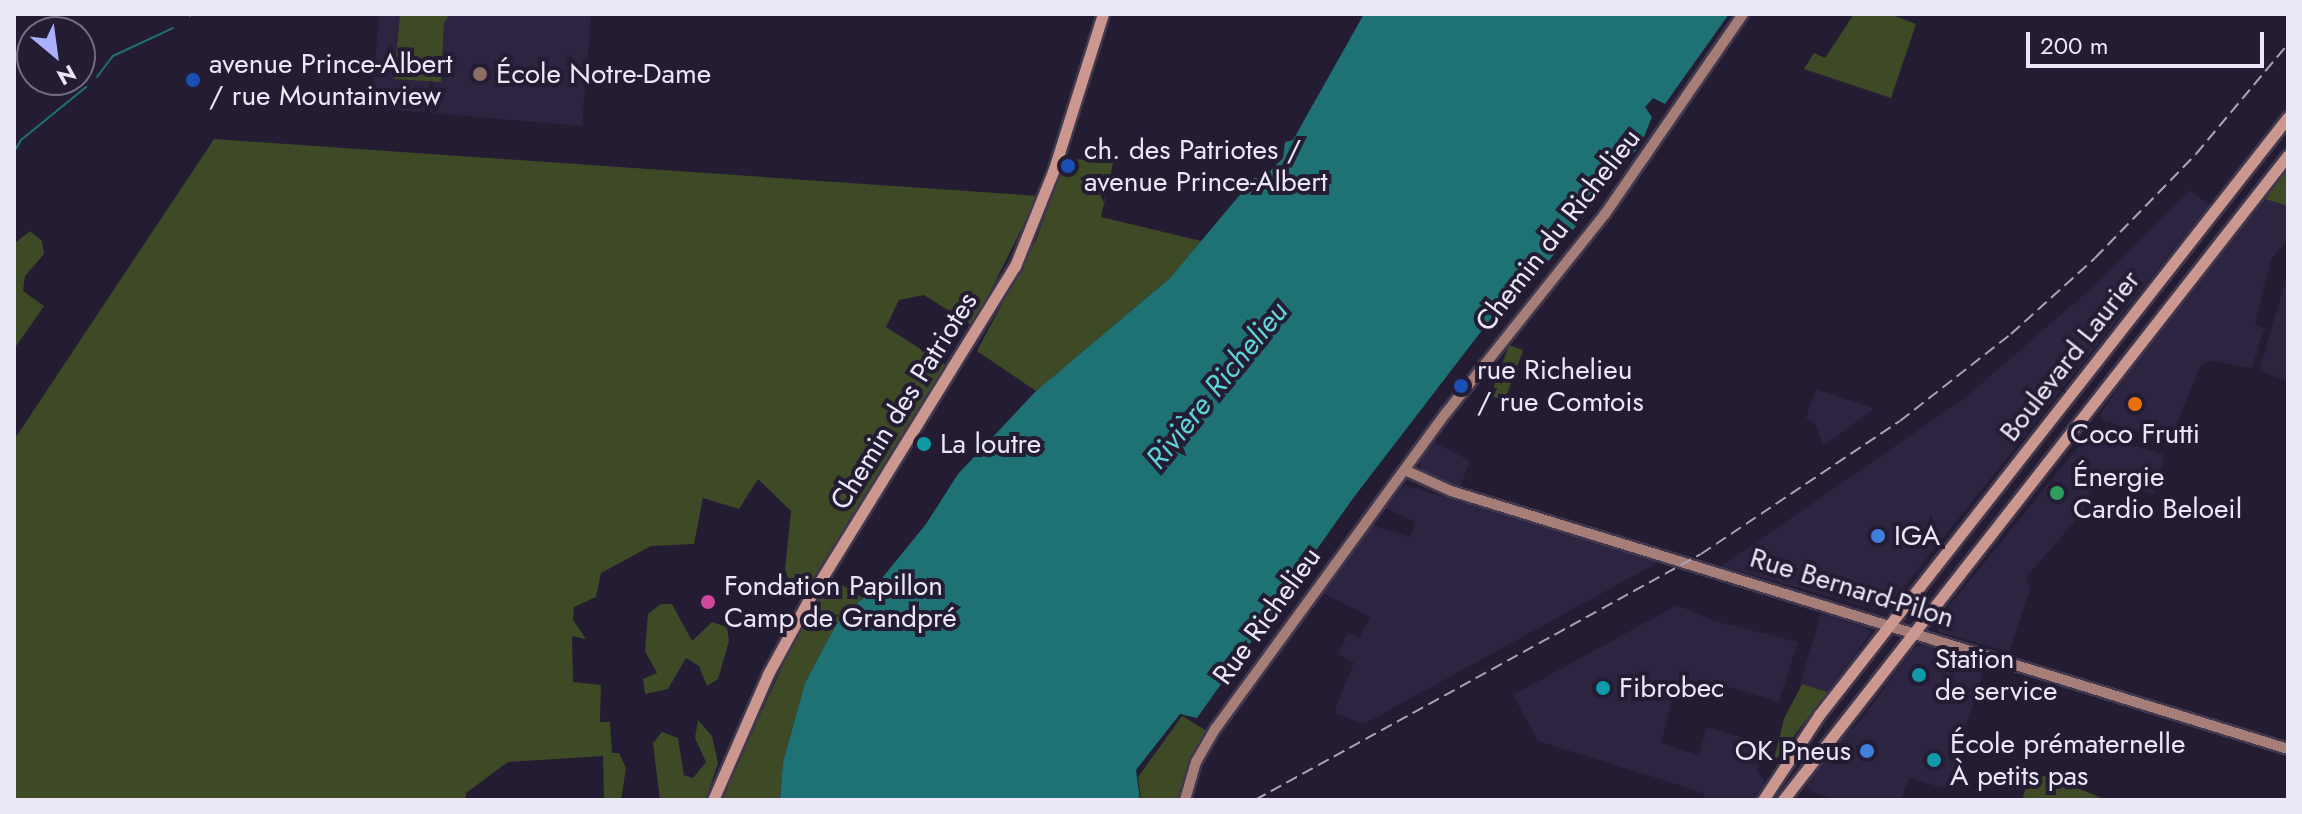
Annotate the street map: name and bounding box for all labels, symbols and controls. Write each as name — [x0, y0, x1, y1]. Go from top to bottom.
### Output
north arrow — [16, 16, 96, 96]
scale bar — [2030, 16, 2268, 66]
text: 200 m — [2040, 28, 2108, 63]
place label: avenue Prince-Albert / rue Mountainview — [209, 47, 453, 113]
text: N — [51, 57, 82, 93]
place label: École Notre-Dame — [496, 57, 711, 91]
marker: École Notre-Dame — [471, 65, 489, 83]
marker: avenue Prince-Albert / rue Mountainview — [184, 71, 202, 89]
street label: Chemin du Richelieu — [1468, 122, 1648, 338]
place label: ch. des Patriotes / avenue Prince-Albert — [1084, 133, 1328, 199]
marker: ch. des Patriotes / avenue Prince-Albert — [1059, 157, 1077, 175]
street label: Boulevard Laurier — [1993, 264, 2147, 448]
street label: Chemin des Patriotes — [824, 286, 984, 516]
water label: Rivière Richelieu — [1138, 294, 1296, 476]
place label: rue Richelieu / rue Comtois — [1477, 353, 1644, 419]
marker: rue Richelieu / rue Comtois — [1452, 377, 1470, 395]
marker: Coco Frutti — [2126, 395, 2144, 413]
place label: Coco Frutti — [2070, 417, 2200, 451]
place label: La loutre — [940, 427, 1041, 461]
marker: La loutre — [915, 435, 933, 453]
place label: Énergie Cardio Beloeil — [2073, 460, 2242, 526]
marker: Énergie Cardio Beloeil — [2048, 484, 2066, 502]
place label: IGA — [1894, 519, 1940, 553]
marker: IGA — [1869, 527, 1887, 545]
street label: Rue Richelieu — [1206, 541, 1328, 691]
street label: Rue Bernard-Pilon — [1746, 541, 1958, 635]
place label: Fondation Papillon Camp de Grandpré — [724, 569, 957, 635]
marker: Fondation Papillon Camp de Grandpré — [699, 593, 717, 611]
place label: Station de service — [1935, 642, 2057, 708]
marker: Station de service — [1910, 666, 1928, 684]
place label: Fibrobec — [1619, 671, 1724, 705]
marker: Fibrobec — [1594, 679, 1612, 697]
place label: École prématernelle À petits pas — [1950, 727, 2185, 793]
place label: OK Pneus — [1735, 734, 1851, 768]
marker: OK Pneus — [1858, 742, 1876, 760]
marker: École prématernelle À petits pas — [1925, 751, 1943, 769]

